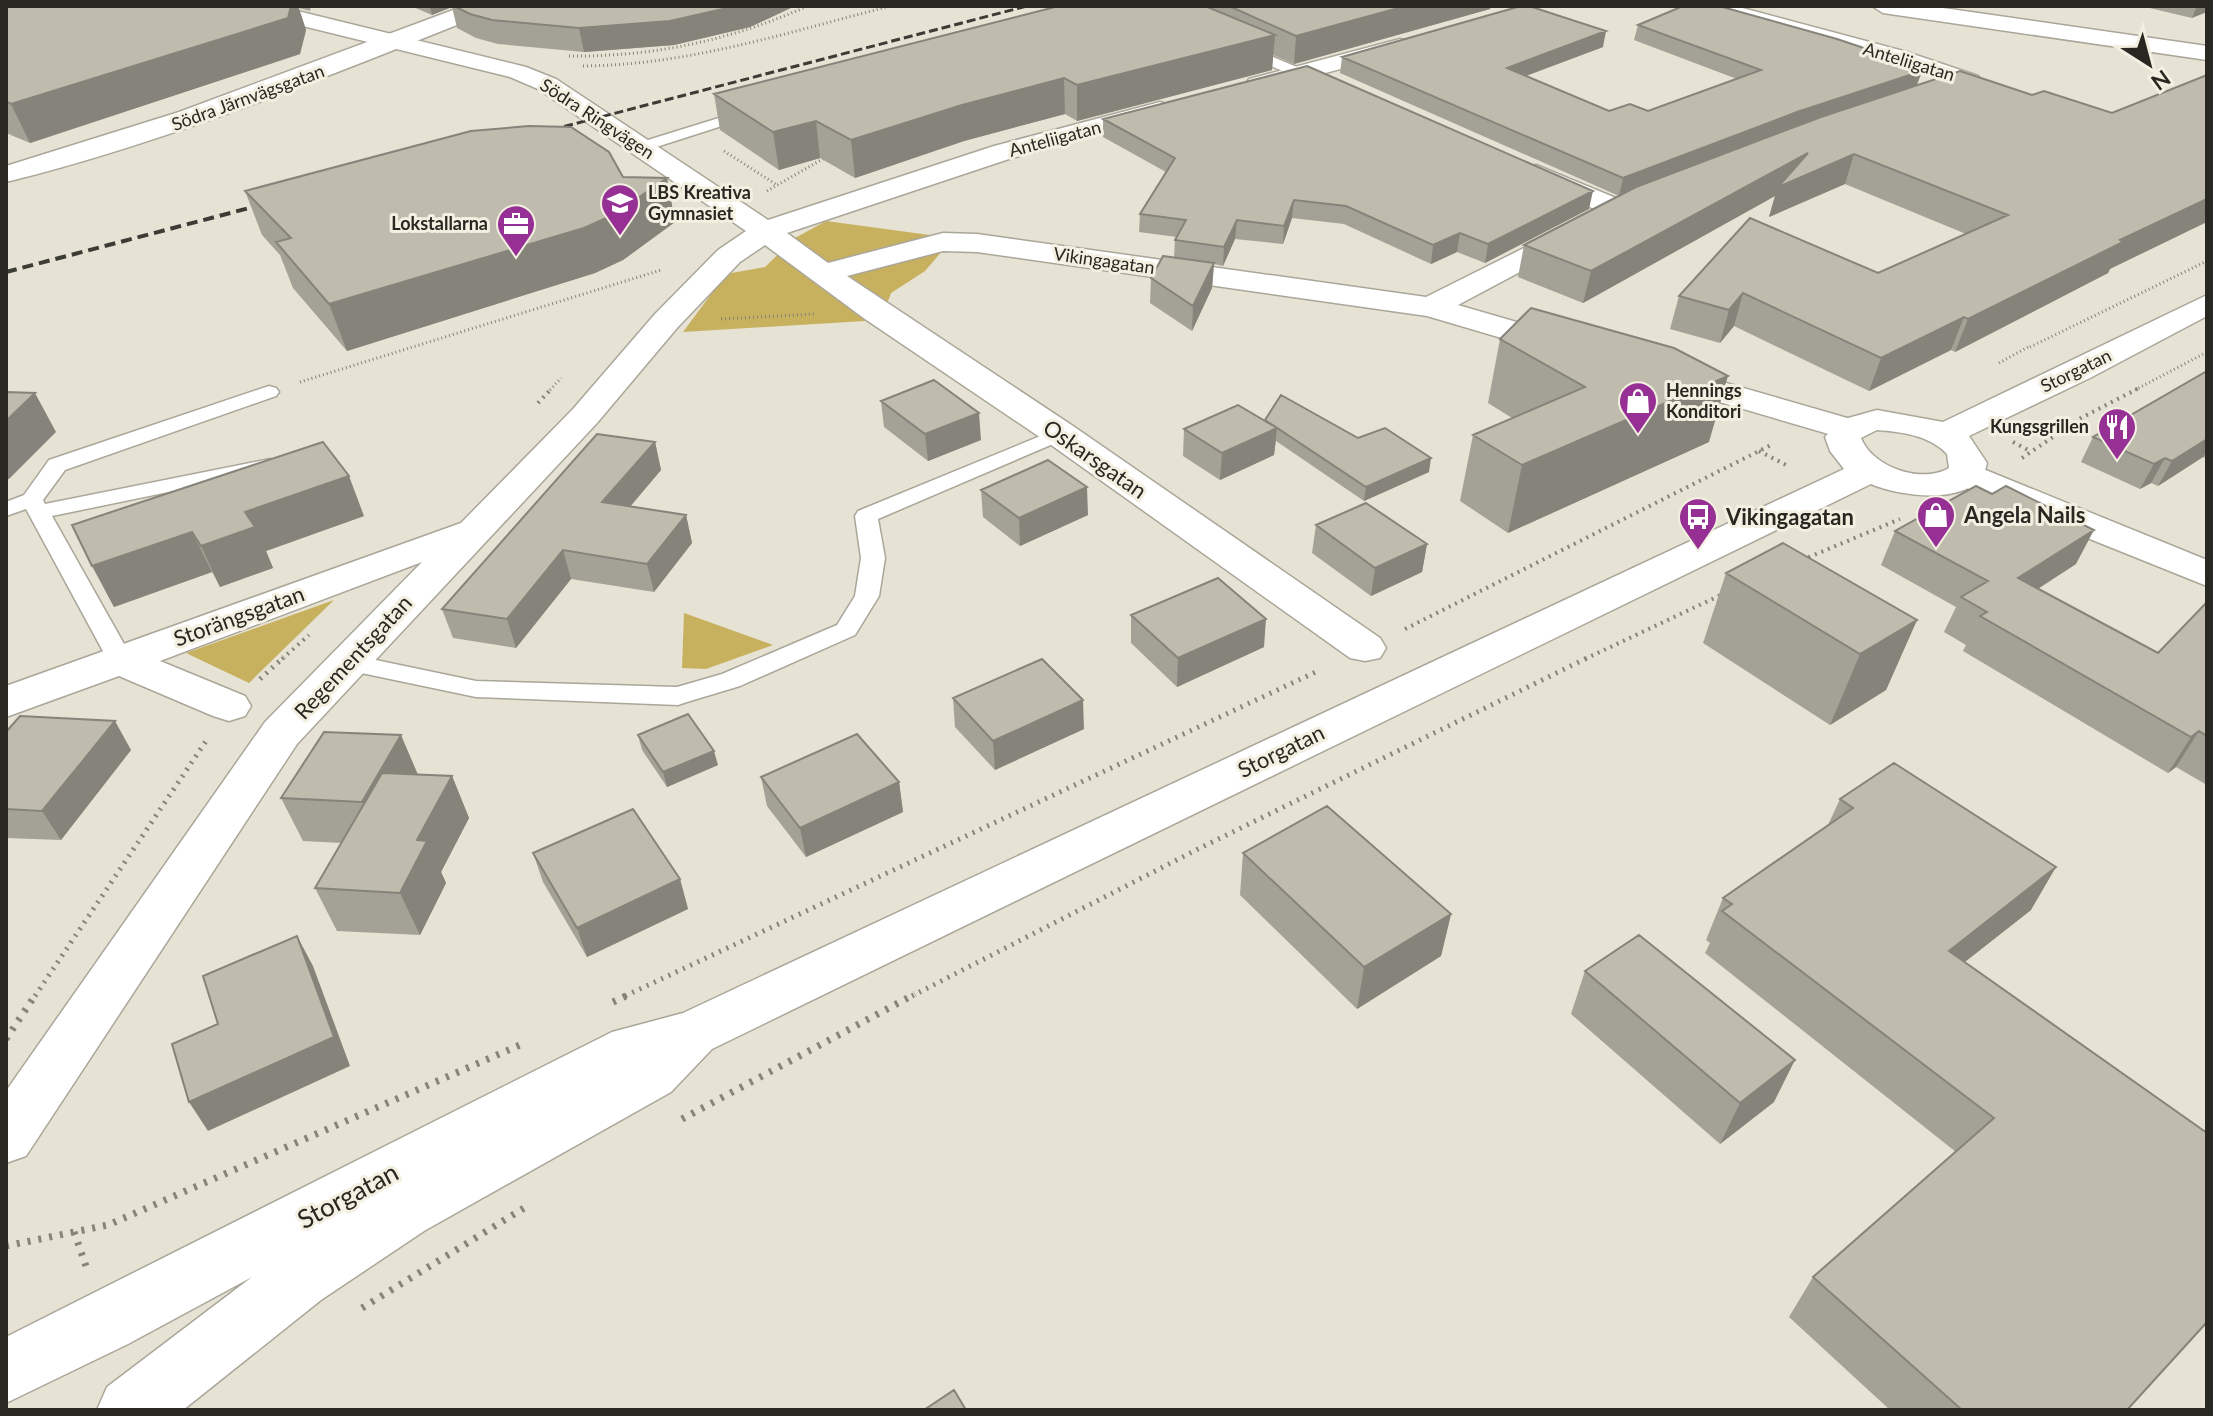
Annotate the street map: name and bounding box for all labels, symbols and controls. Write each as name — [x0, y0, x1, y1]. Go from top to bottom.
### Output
north arrow — [2109, 24, 2189, 104]
street label: Anteliigatan — [1861, 37, 1958, 85]
street label: Södra Järnvägsgatan — [168, 59, 327, 135]
text: N — [2146, 65, 2176, 96]
street label: Södra Ringvägen — [536, 73, 659, 163]
street label: Anteliigatan — [1006, 115, 1103, 161]
place label: LBS Kreativa Gymnasiet — [648, 181, 751, 224]
school or university icon: LBS Kreativa Gymnasiet — [599, 182, 641, 237]
office icon: Lokstallarna — [495, 203, 537, 258]
place label: Lokstallarna — [391, 212, 488, 234]
street label: Vikingagatan — [1052, 242, 1156, 278]
street label: Storgatan — [2037, 344, 2115, 397]
place label: Hennings Konditori — [1666, 379, 1742, 422]
shop icon: Hennings Konditori — [1617, 380, 1659, 435]
restaurant icon: Kungsgrillen — [2096, 406, 2138, 461]
street label: Oskarsgatan — [1038, 413, 1152, 504]
place label: Kungsgrillen — [1990, 415, 2089, 437]
shop icon: Angela Nails — [1915, 494, 1957, 549]
bus stop icon: Vikingagatan — [1677, 496, 1719, 551]
place label: Angela Nails — [1963, 501, 2085, 528]
place label: Vikingagatan — [1725, 503, 1854, 530]
street label: Storängsgatan — [170, 579, 308, 652]
street label: Regementsgatan — [288, 589, 417, 724]
street label: Storgatan — [1233, 718, 1328, 783]
street label: Storgatan — [292, 1155, 403, 1235]

